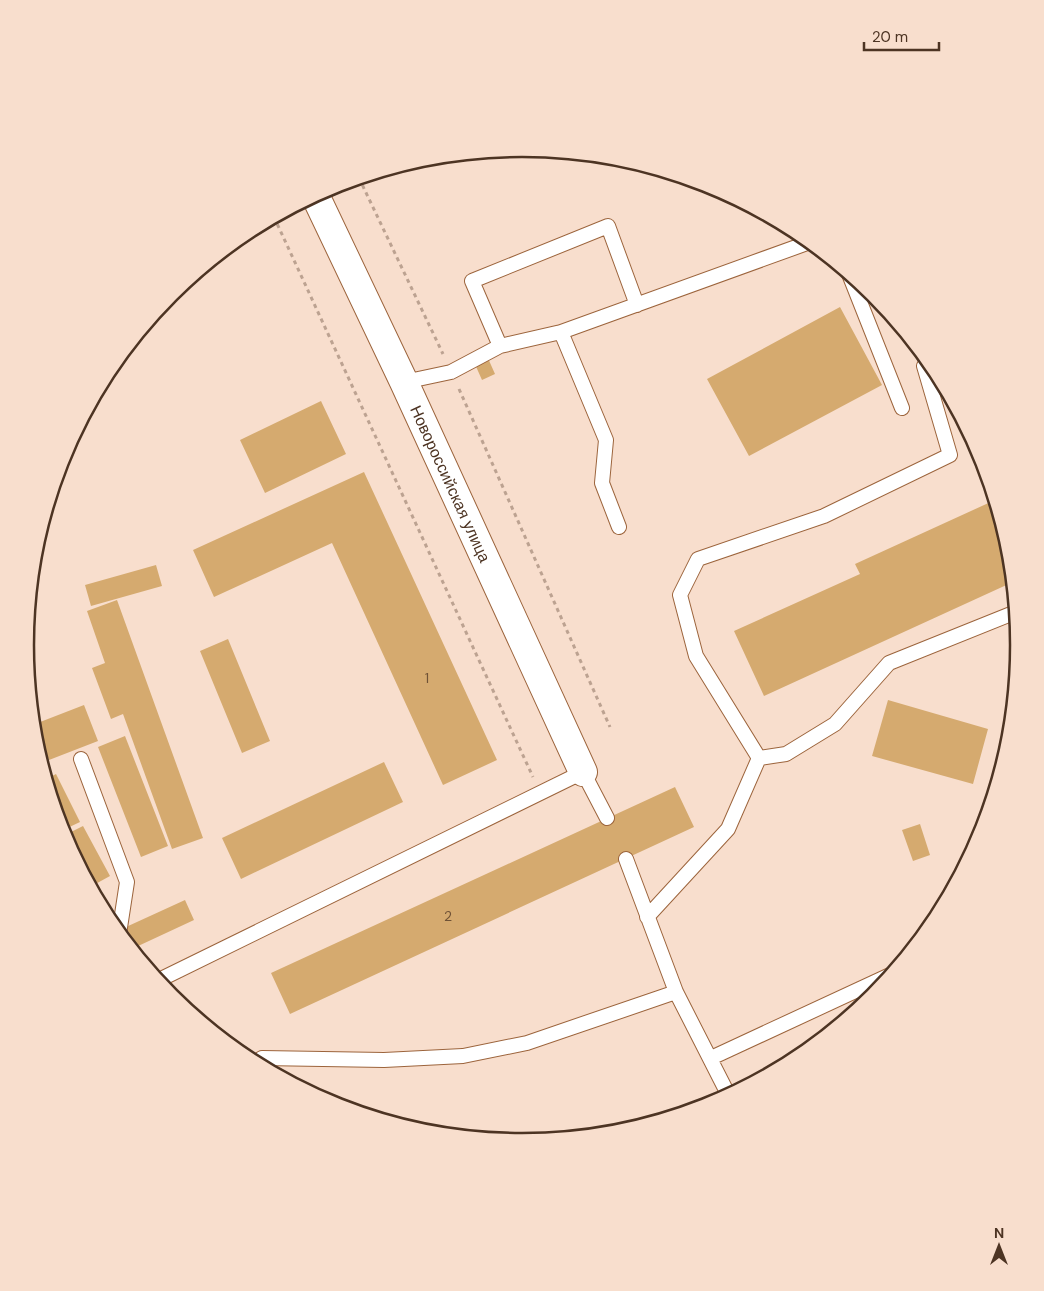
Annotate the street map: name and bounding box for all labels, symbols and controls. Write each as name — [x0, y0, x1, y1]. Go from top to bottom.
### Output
scale bar — [864, 20, 939, 52]
text: 20 m — [872, 27, 908, 47]
street label: Новороссийская улица — [406, 402, 496, 566]
house number: 1 — [425, 669, 429, 687]
house number: 2 — [444, 907, 452, 925]
north arrow — [974, 1221, 1024, 1271]
text: N — [994, 1224, 1004, 1242]

